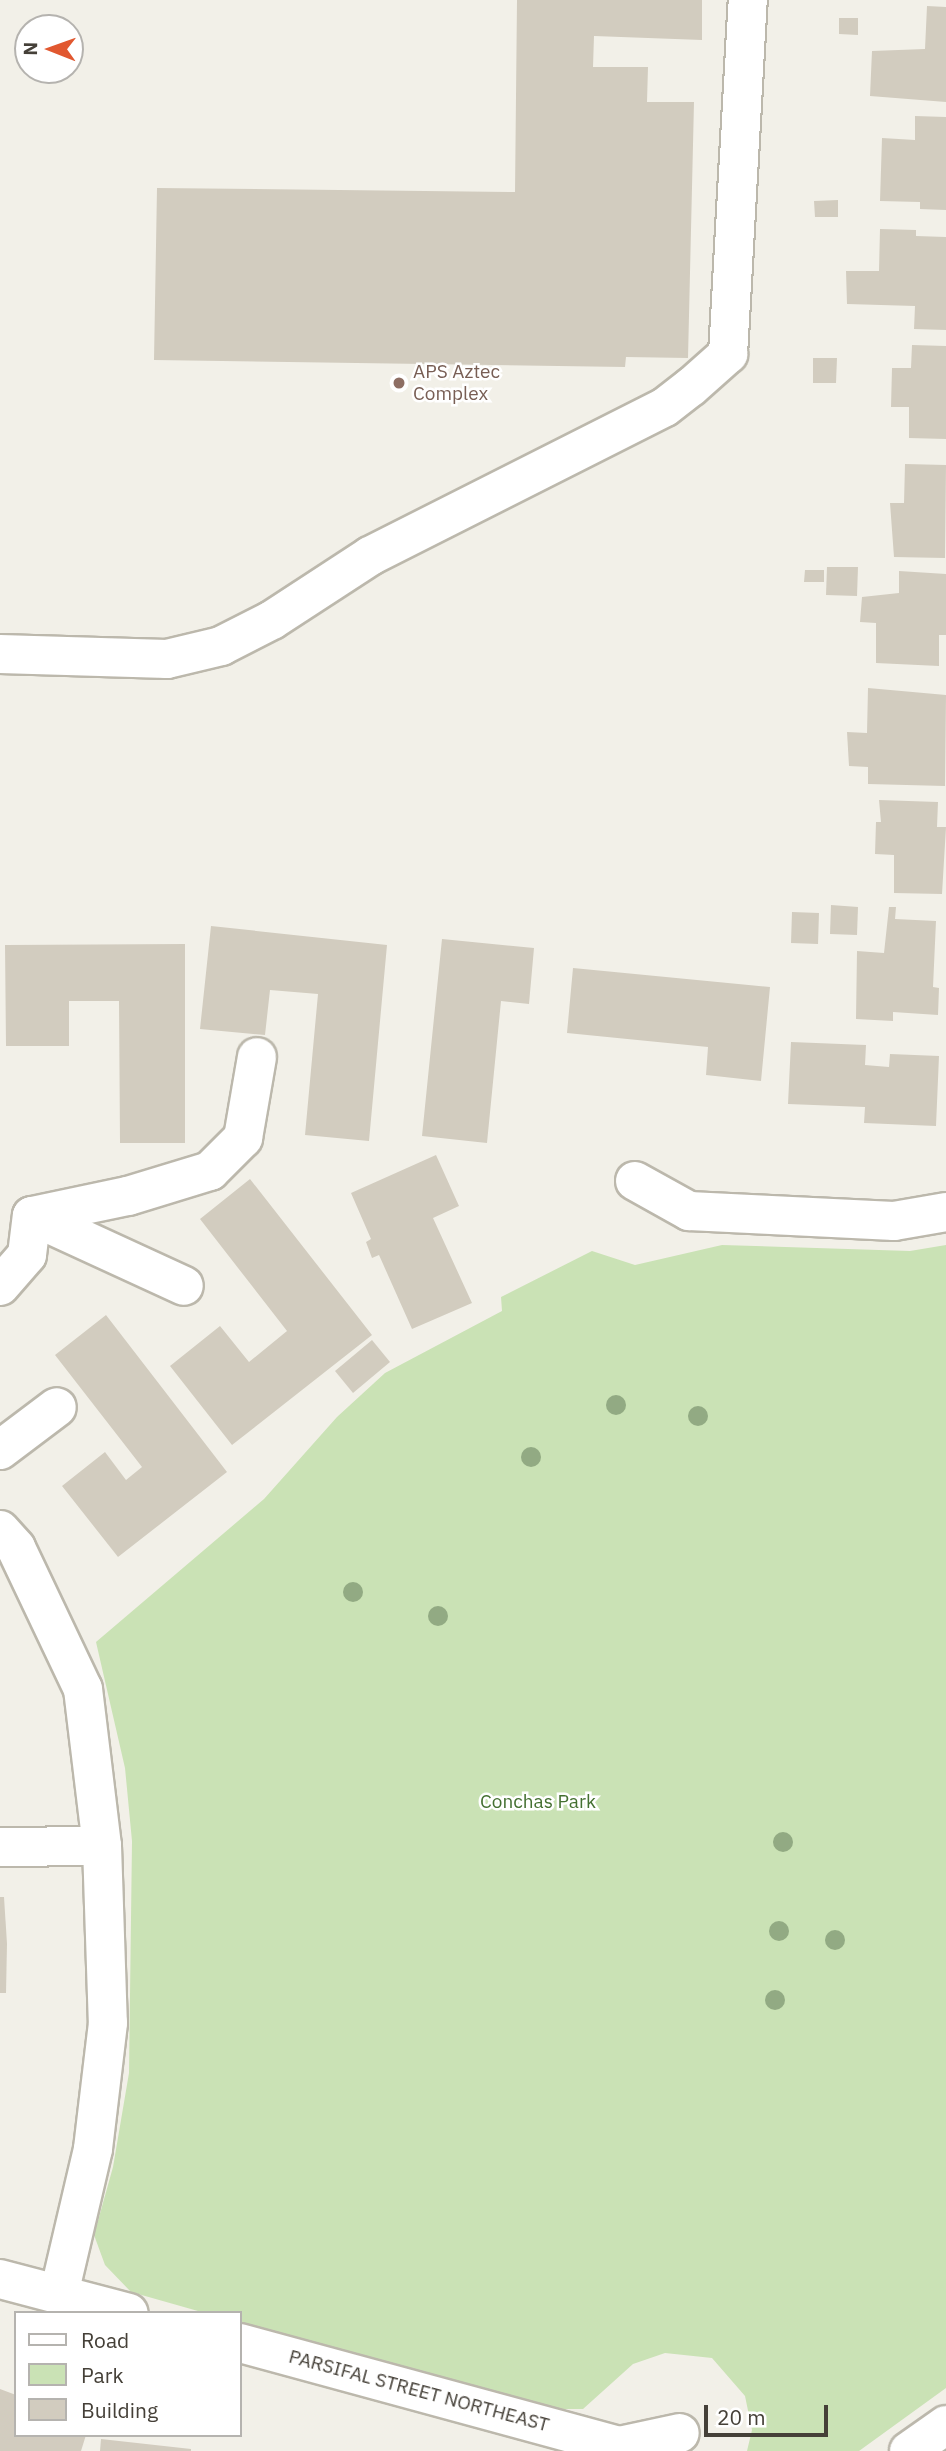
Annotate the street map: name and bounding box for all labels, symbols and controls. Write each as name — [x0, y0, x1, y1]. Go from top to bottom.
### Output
north arrow — [14, 14, 84, 84]
text: N — [18, 42, 42, 56]
place label: APS Aztec Complex — [413, 361, 500, 405]
marker: APS Aztec Complex — [391, 375, 407, 391]
park label: Conchas Park — [480, 1791, 596, 1813]
legend — [14, 2311, 242, 2437]
text: Road — [81, 2326, 129, 2354]
street label: PARSIFAL STREET NORTHEAST — [286, 2345, 552, 2437]
text: Park — [81, 2361, 124, 2389]
scale bar — [708, 2392, 832, 2436]
text: Building — [81, 2396, 158, 2424]
text: 20 m — [717, 2403, 766, 2431]

